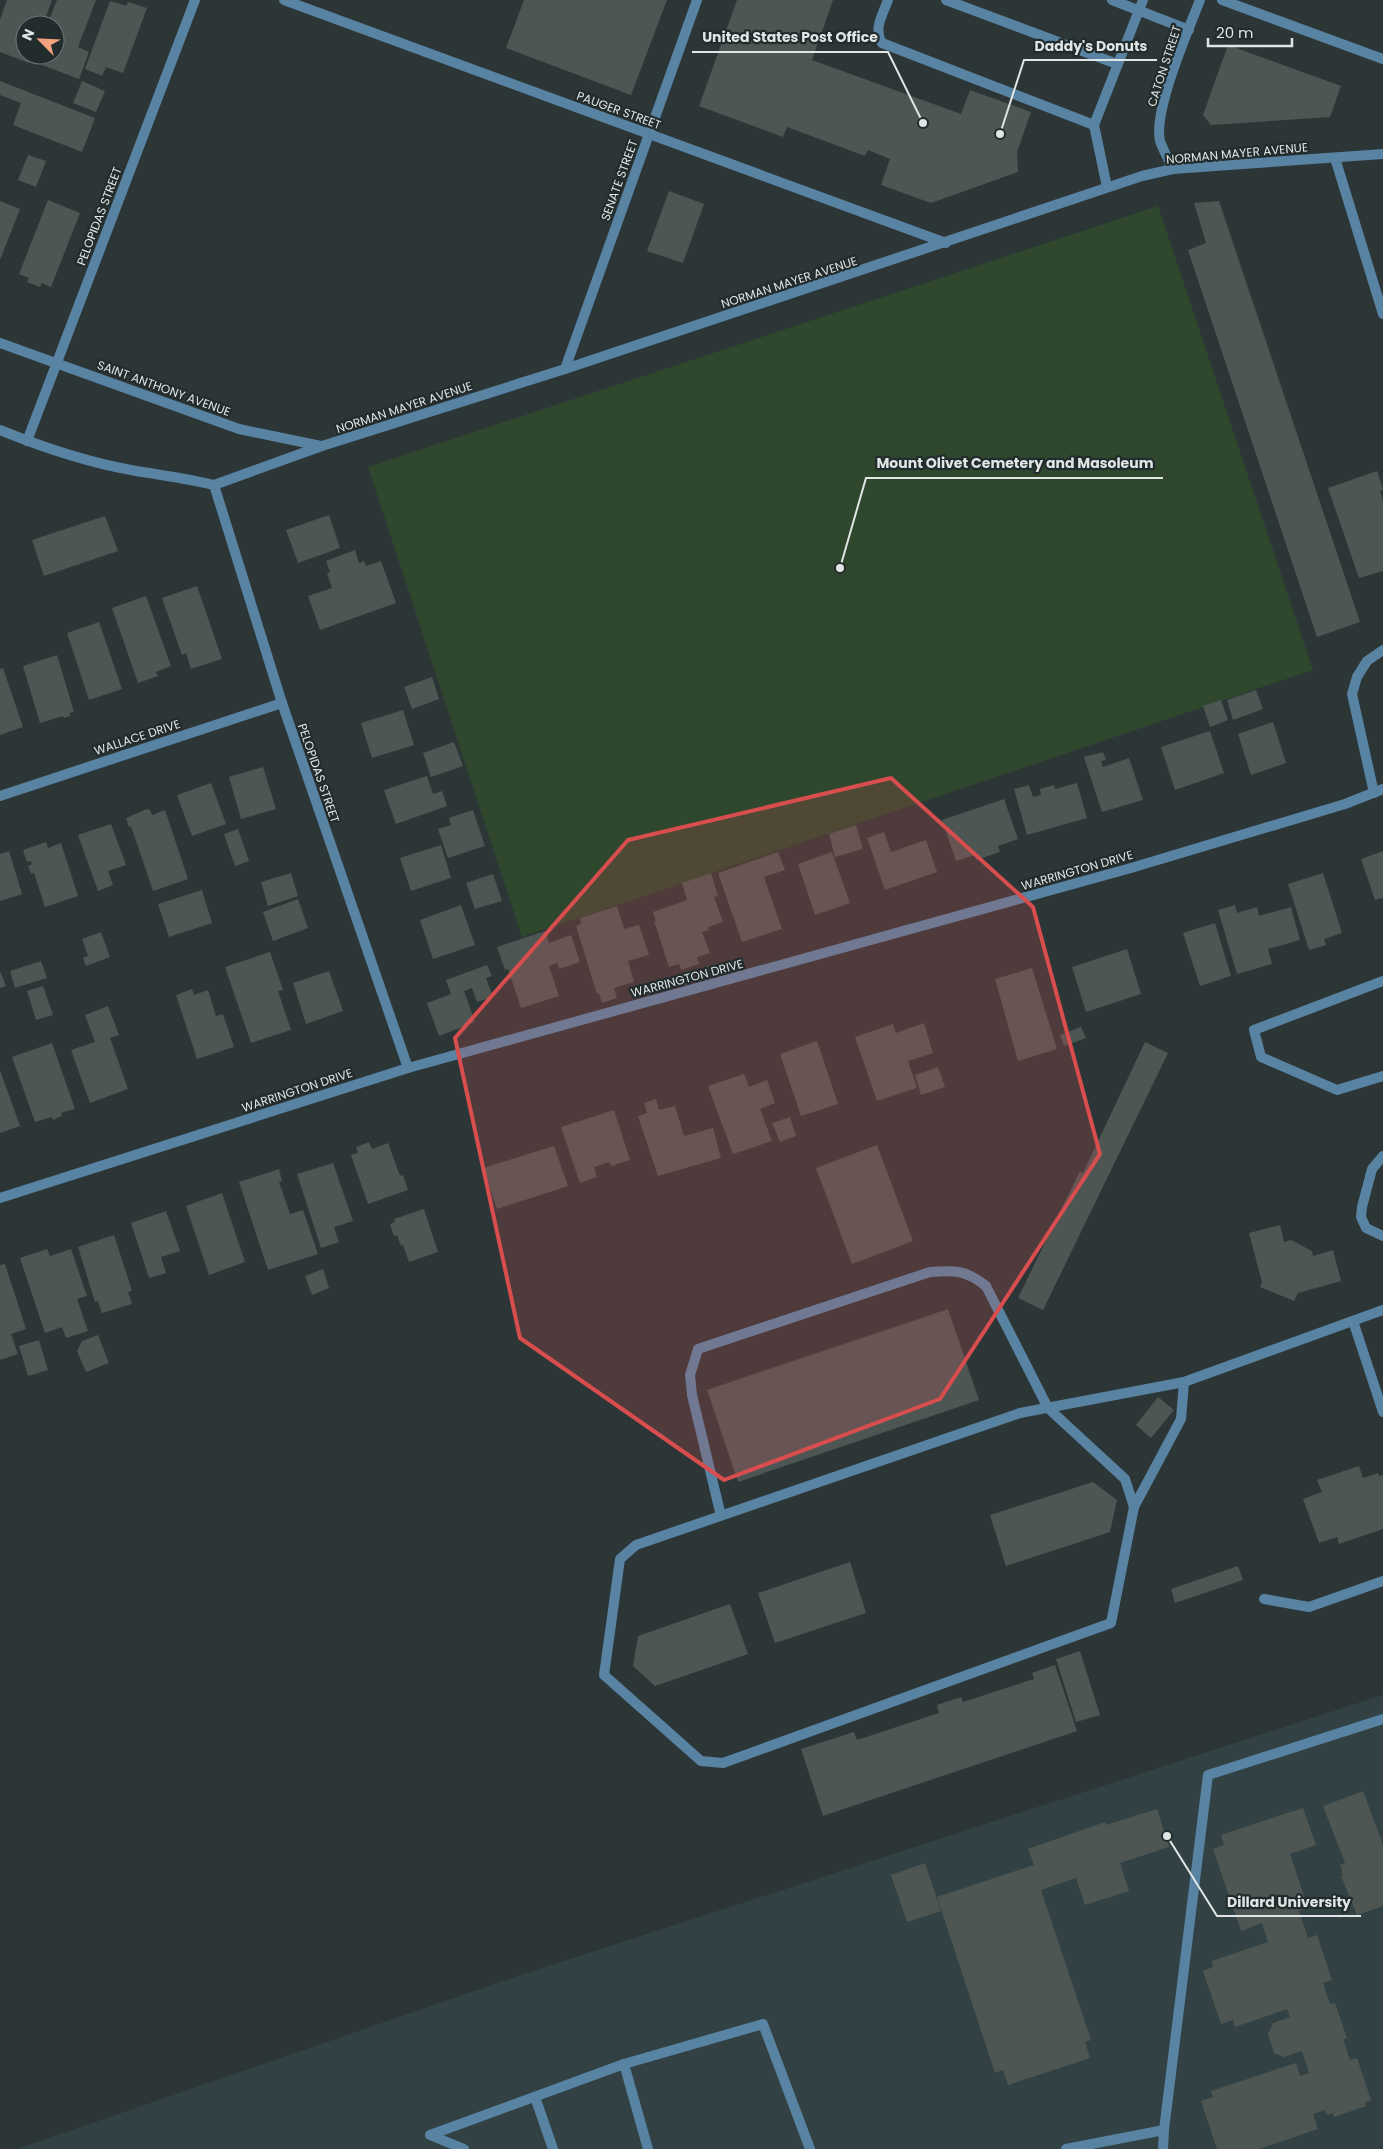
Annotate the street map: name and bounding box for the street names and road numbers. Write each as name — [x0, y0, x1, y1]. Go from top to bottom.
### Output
street label: CATON STREET — [1143, 23, 1185, 109]
street label: PAUGER STREET — [574, 87, 664, 133]
street label: SENATE STREET — [596, 137, 642, 223]
street label: NORMAN MAYER AVENUE — [1165, 138, 1309, 168]
street label: PELOPIDAS STREET — [72, 164, 126, 268]
street label: NORMAN MAYER AVENUE — [719, 252, 859, 312]
street label: SAINT ANTHONY AVENUE — [95, 356, 233, 420]
street label: NORMAN MAYER AVENUE — [334, 377, 474, 437]
street label: WALLACE DRIVE — [92, 715, 182, 759]
street label: PELOPIDAS STREET — [294, 721, 344, 825]
street label: WARRINGTON DRIVE — [1019, 846, 1135, 894]
street label: WARRINGTON DRIVE — [629, 955, 745, 1001]
street label: WARRINGTON DRIVE — [239, 1064, 355, 1116]

